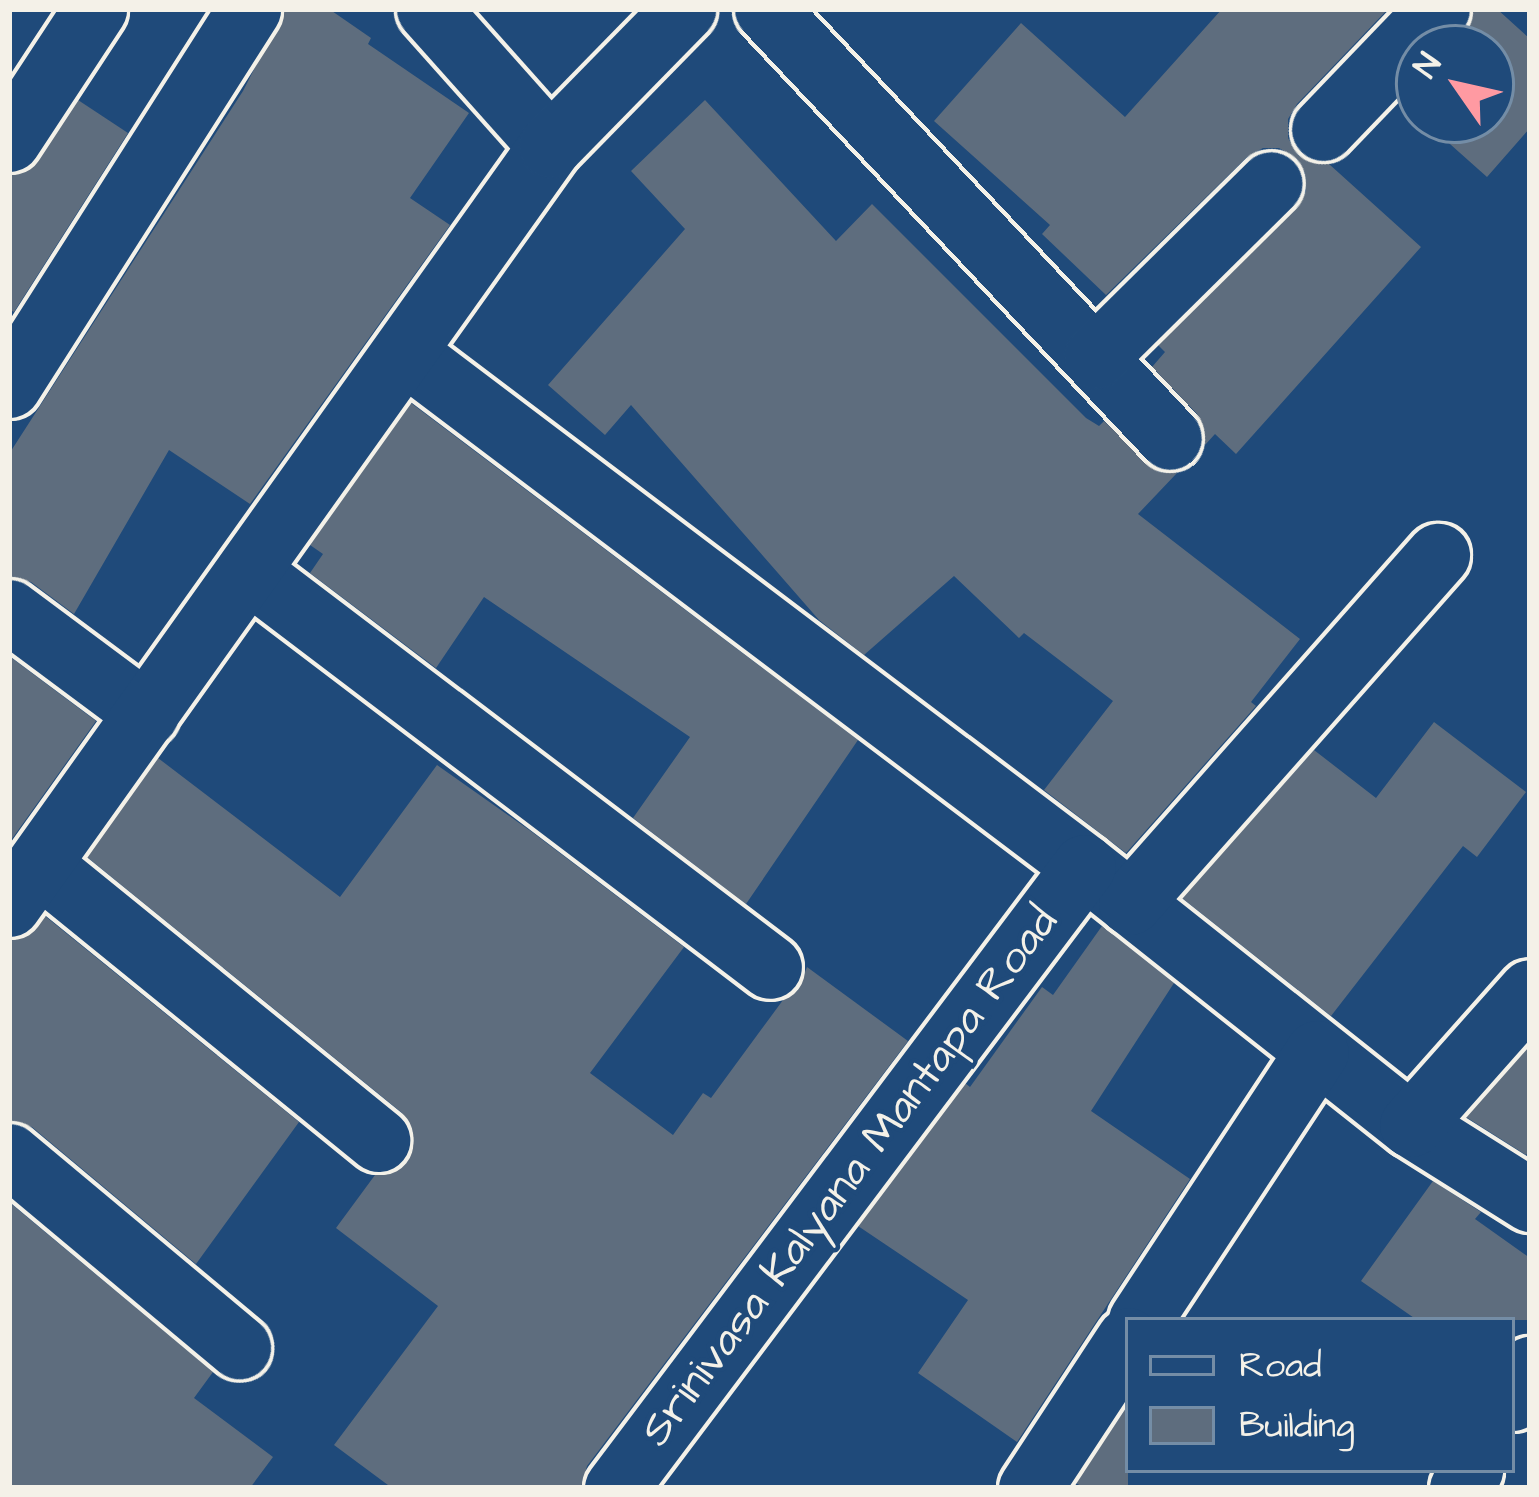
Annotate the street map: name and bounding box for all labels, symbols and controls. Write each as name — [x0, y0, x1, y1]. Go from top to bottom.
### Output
north arrow — [1395, 24, 1515, 144]
text: N — [1403, 44, 1452, 87]
street label: Srinivasa Kalyana Mantapa Road — [630, 897, 1070, 1457]
legend — [1125, 1317, 1515, 1473]
text: Road — [1239, 1340, 1322, 1391]
text: Building — [1239, 1400, 1354, 1451]

